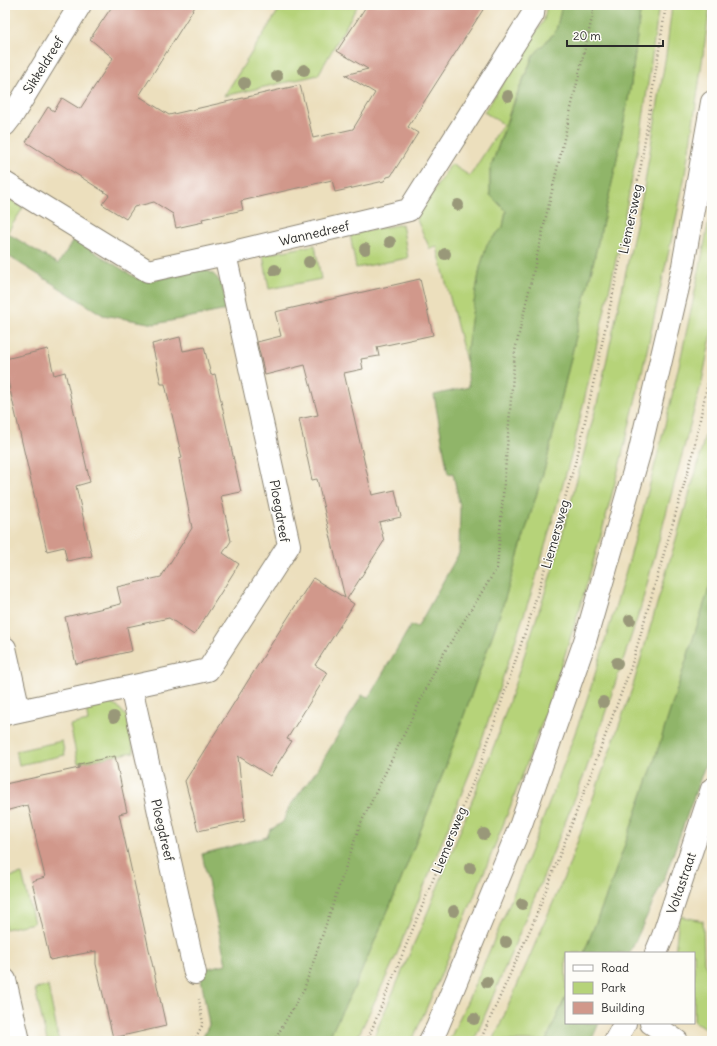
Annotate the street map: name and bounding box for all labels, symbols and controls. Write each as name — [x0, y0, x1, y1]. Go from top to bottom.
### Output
scale bar — [567, 22, 663, 48]
text: 20 m — [573, 28, 601, 43]
street label: Sikkeldreef — [19, 33, 68, 97]
street label: Liemersweg — [615, 183, 646, 256]
street label: Wannedreef — [277, 217, 352, 250]
street label: Ploegdreef — [266, 479, 293, 544]
street label: Liemersweg — [538, 498, 573, 571]
street label: Ploegdreef — [147, 797, 178, 863]
street label: Liemersweg — [428, 804, 471, 876]
street label: Voltastraat — [663, 849, 700, 916]
legend — [565, 952, 695, 1024]
text: Road — [601, 960, 629, 975]
text: Park — [601, 980, 626, 995]
text: Building — [601, 1000, 645, 1015]

